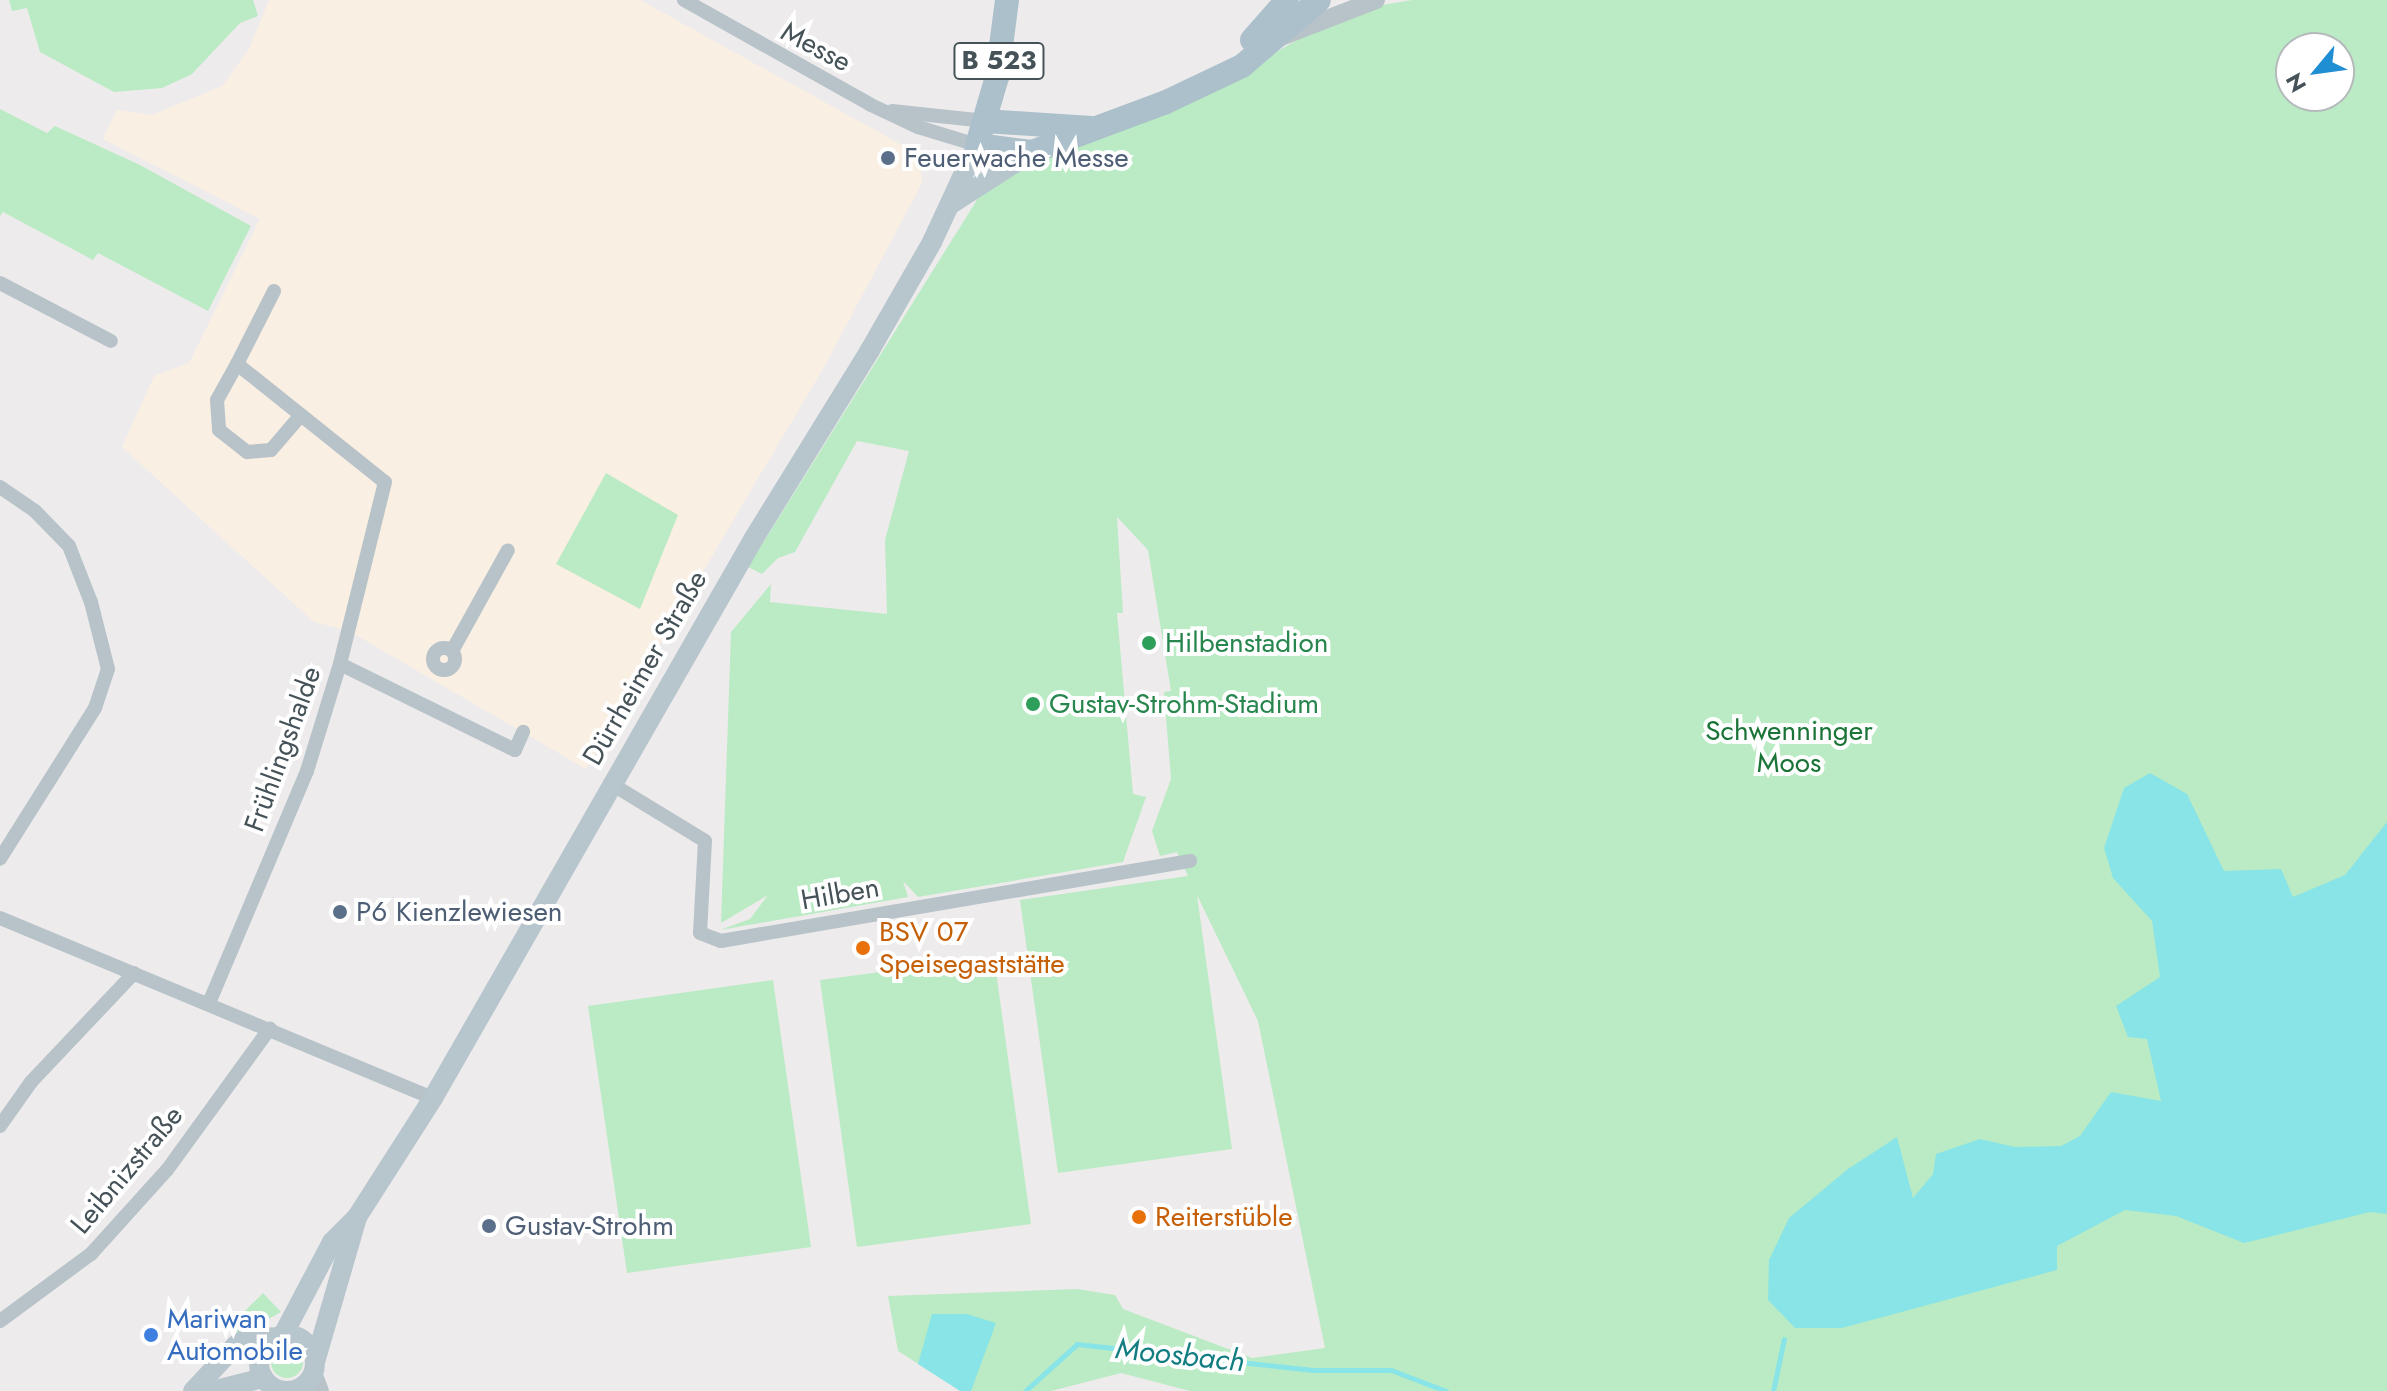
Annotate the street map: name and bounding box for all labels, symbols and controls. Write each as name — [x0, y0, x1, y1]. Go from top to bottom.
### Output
street label: Messe — [775, 15, 857, 79]
north arrow — [2275, 32, 2355, 112]
road number: B 523 — [953, 39, 1045, 83]
text: N — [2278, 67, 2314, 98]
place label: Feuerwache Messe — [904, 141, 1129, 175]
marker: Feuerwache Messe — [879, 149, 897, 167]
street label: Dürrheimer Straße — [576, 565, 714, 771]
place label: Hilbenstadion — [1165, 626, 1329, 660]
marker: Hilbenstadion — [1140, 634, 1158, 652]
street label: Frühlingshalde — [238, 662, 328, 836]
place label: Gustav-Strohm-Stadium — [1049, 687, 1319, 721]
marker: Gustav-Strohm-Stadium — [1024, 695, 1042, 713]
park label: Schwenninger Moos — [1705, 714, 1873, 780]
street label: Hilben — [798, 871, 882, 917]
place label: P6 Kienzlewiesen — [356, 895, 563, 929]
marker: P6 Kienzlewiesen — [331, 903, 349, 921]
place label: BSV 07 Speisegaststätte — [879, 915, 1065, 981]
marker: BSV 07 Speisegaststätte — [854, 939, 872, 957]
street label: Leibnizstraße — [64, 1099, 190, 1241]
place label: Reiterstüble — [1155, 1200, 1293, 1234]
marker: Reiterstüble — [1130, 1208, 1148, 1226]
place label: Gustav-Strohm — [505, 1209, 674, 1243]
marker: Gustav-Strohm — [480, 1217, 498, 1235]
place label: Mariwan Automobile — [167, 1302, 303, 1368]
marker: Mariwan Automobile — [142, 1326, 160, 1344]
water label: Moosbach — [1114, 1330, 1246, 1380]

